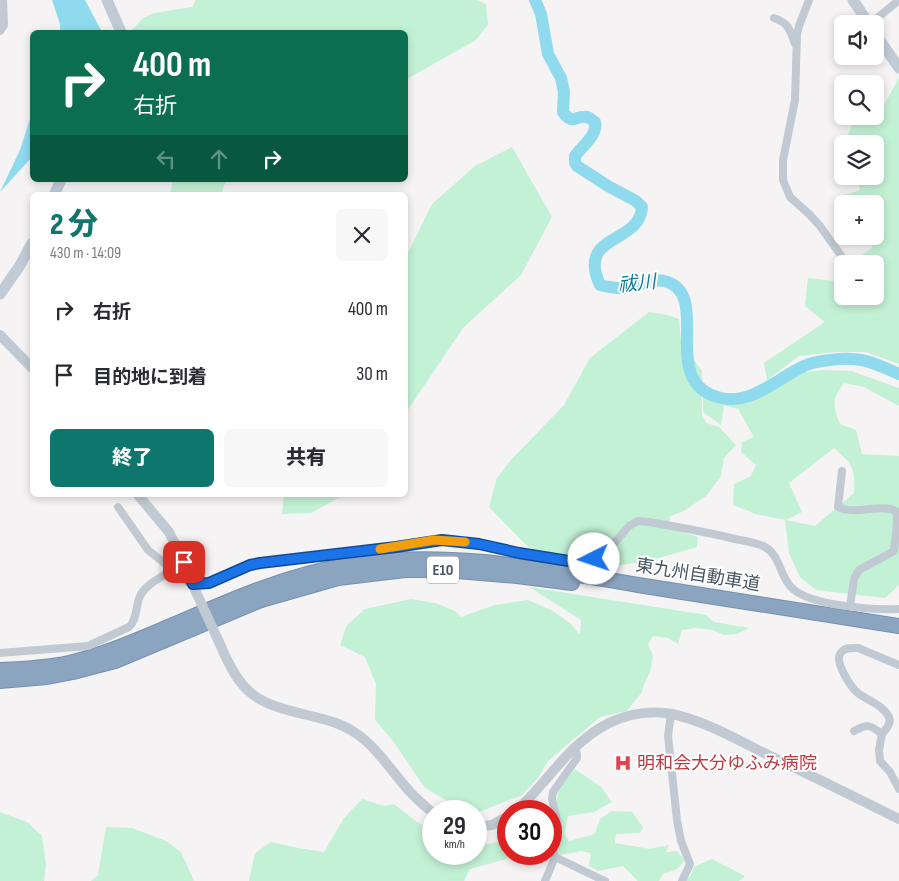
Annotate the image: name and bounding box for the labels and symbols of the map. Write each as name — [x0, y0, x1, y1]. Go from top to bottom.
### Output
water label: 祓川 — [617, 270, 659, 297]
position arrow — [567, 532, 619, 584]
pin — [163, 541, 205, 583]
street label: 東九州自動車道 — [634, 555, 762, 595]
road number: E10 — [427, 556, 459, 584]
hospital icon: 明和会大分ゆふみ病院 — [613, 753, 633, 773]
place label: 明和会大分ゆふみ病院 — [637, 753, 817, 774]
speed limit sign: 30 — [497, 800, 562, 865]

